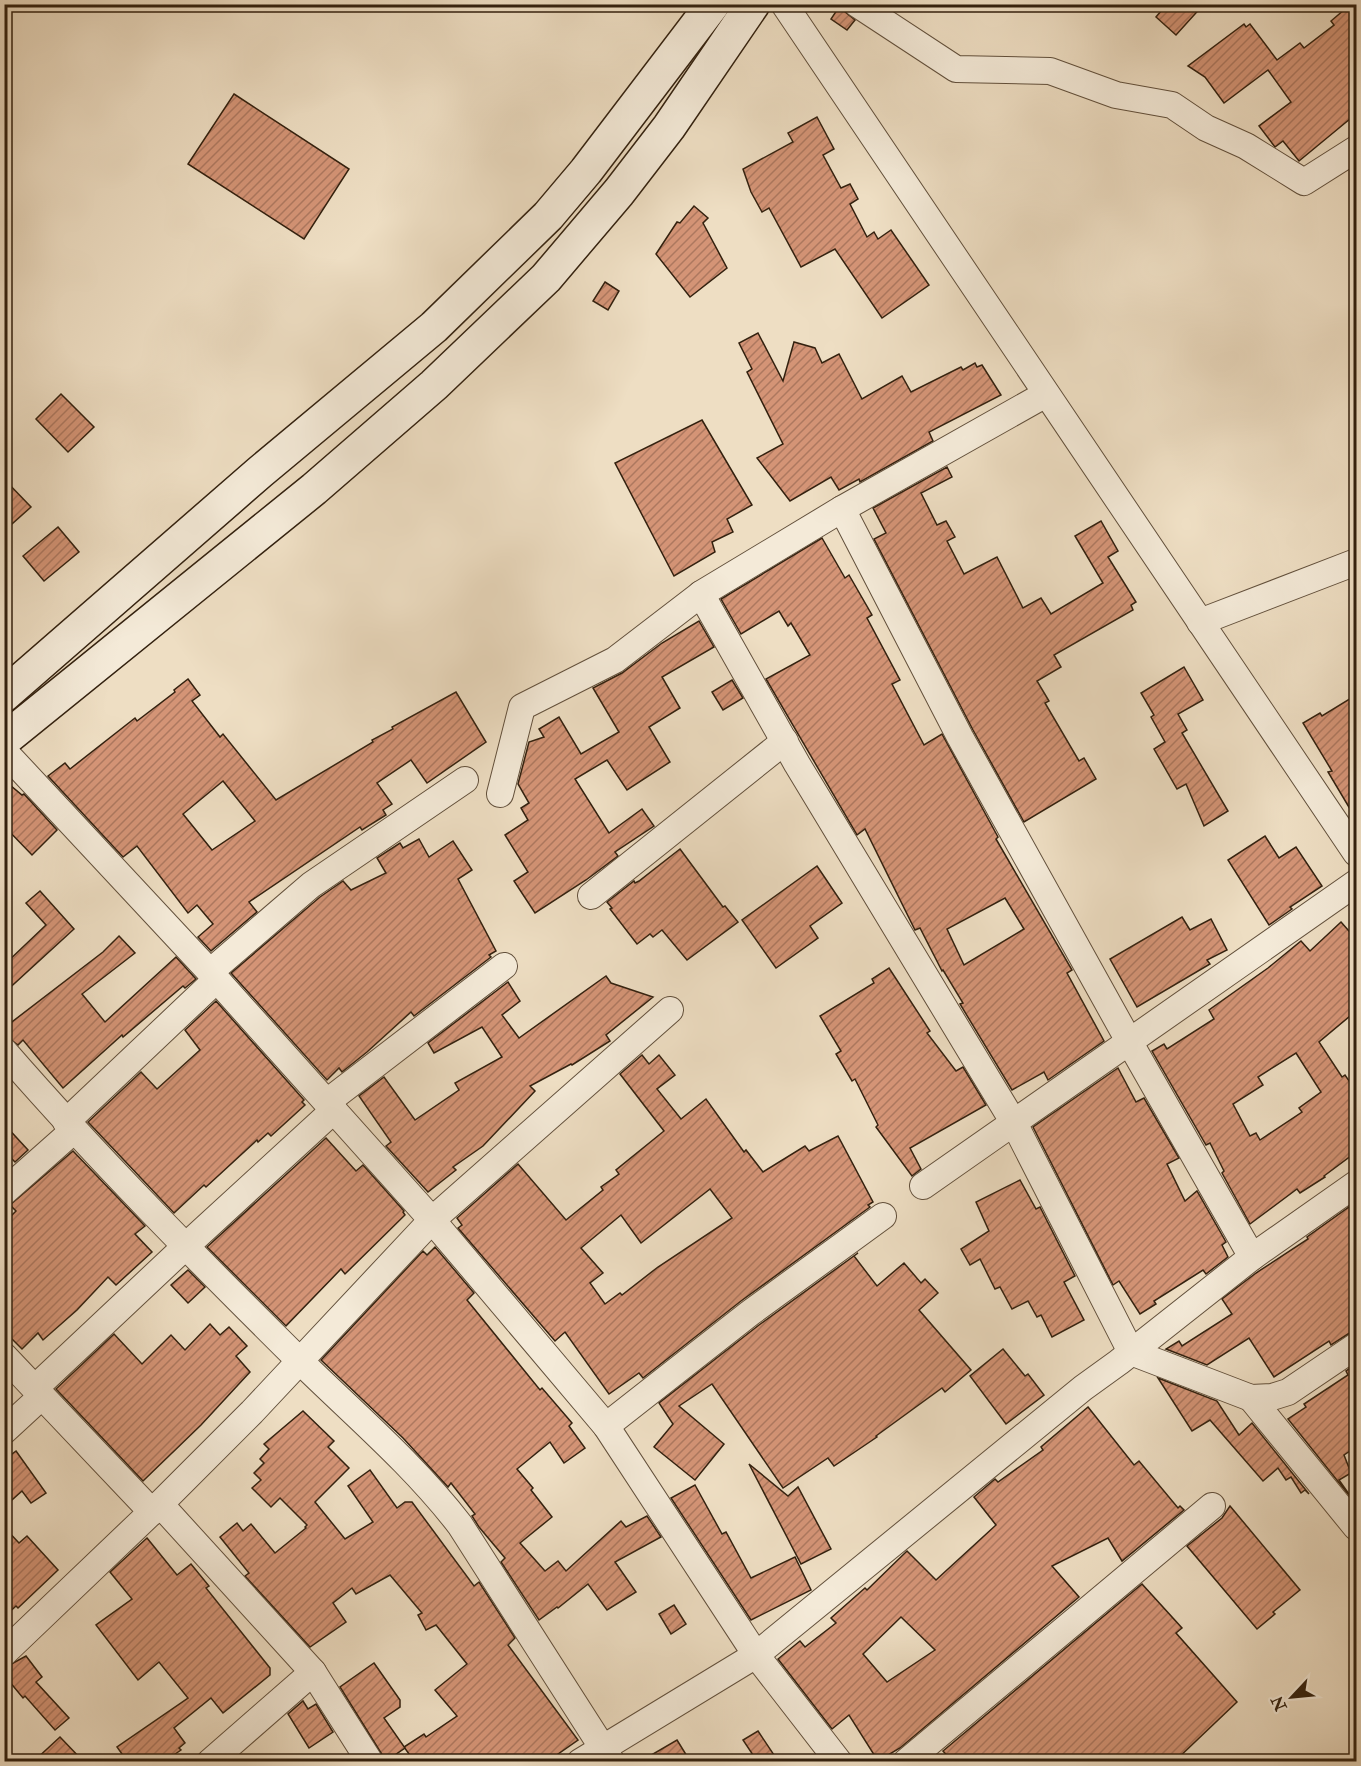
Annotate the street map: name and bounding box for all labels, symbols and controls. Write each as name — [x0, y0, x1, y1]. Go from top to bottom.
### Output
north arrow — [1262, 1667, 1322, 1727]
text: N — [1267, 1692, 1292, 1715]

